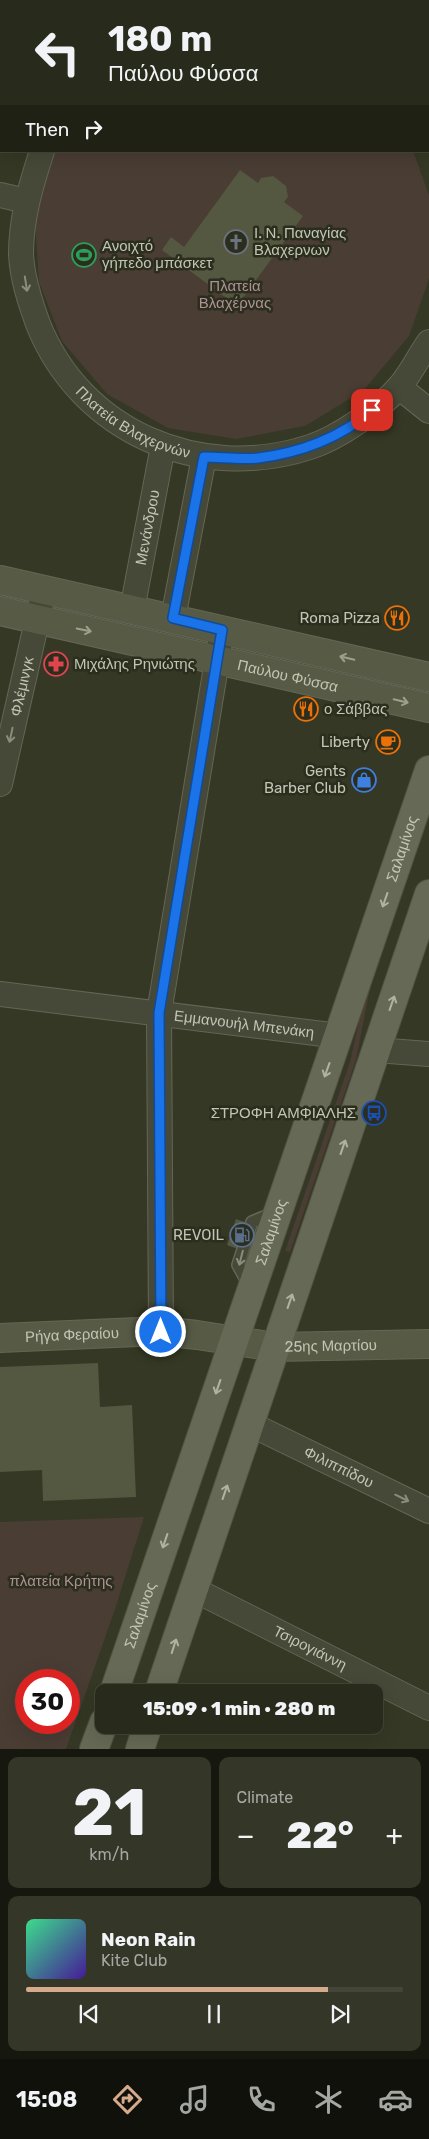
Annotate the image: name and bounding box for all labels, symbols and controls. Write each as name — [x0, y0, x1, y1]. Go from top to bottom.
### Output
text: 180 m — [108, 18, 212, 60]
icon: left — [25, 20, 90, 85]
text: Παύλου Φύσσα — [108, 60, 258, 87]
icon: right — [79, 115, 107, 143]
text: Then — [25, 118, 69, 141]
place label: Ι. Ν. Παναγίας Βλαχερνων — [254, 224, 346, 259]
church icon: Ι. Ν. Παναγίας Βλαχερνων — [223, 229, 249, 255]
place label: Ανοιχτό γήπεδο μπάσκετ — [102, 237, 212, 272]
sports icon: Ανοιχτό γήπεδο μπάσκετ — [71, 242, 97, 268]
one-way arrow — [22, 276, 32, 292]
park label: Πλατεία Βλαχέρνας — [199, 277, 271, 312]
street label: Πλατεία Βλαχερνών — [72, 383, 192, 462]
pin — [351, 389, 393, 431]
icon: arrive — [358, 396, 386, 424]
street label: Μενάνδρου — [132, 488, 164, 567]
restaurant icon: Roma Pizza — [384, 605, 410, 631]
place label: Roma Pizza — [300, 609, 380, 627]
one-way arrow — [76, 626, 92, 635]
pharmacy icon: Μιχάλης Ρηνιώτης — [43, 651, 69, 677]
one-way arrow — [340, 653, 356, 662]
street label: Φλέμινγκ — [7, 654, 38, 718]
place label: Μιχάλης Ρηνιώτης — [74, 655, 195, 673]
street label: Παύλου Φύσσα — [236, 656, 340, 696]
restaurant icon: ο Σάββας — [293, 696, 319, 722]
one-way arrow — [392, 697, 408, 706]
place label: ο Σάββας — [324, 700, 387, 718]
one-way arrow — [6, 727, 15, 743]
cafe icon: Liberty — [375, 729, 401, 755]
place label: Liberty — [321, 733, 370, 751]
place label: Gents Barber Club — [264, 762, 346, 797]
shop icon: Gents Barber Club — [351, 767, 377, 793]
street label: Σαλαμίνος — [382, 813, 422, 884]
one-way arrow — [380, 891, 389, 907]
one-way arrow — [388, 996, 397, 1012]
street label: Εμμανουήλ Μπενάκη — [173, 1007, 315, 1042]
one-way arrow — [322, 1062, 331, 1077]
bus stop icon: ΣΤΡΟΦΗ ΑΜΦΙΑΛΗΣ — [361, 1100, 387, 1126]
place label: ΣΤΡΟΦΗ ΑΜΦΙΑΛΗΣ — [211, 1104, 356, 1122]
one-way arrow — [339, 1140, 348, 1156]
street label: Σαλαμίνος — [251, 1197, 291, 1268]
fuel station icon: REVOIL — [229, 1222, 255, 1248]
place label: REVOIL — [173, 1226, 225, 1244]
one-way arrow — [236, 1250, 245, 1266]
one-way arrow — [286, 1293, 296, 1309]
position arrow — [134, 1305, 186, 1357]
street label: Ρήγα Φεραίου — [25, 1324, 119, 1346]
street label: 25ης Μαρτίου — [284, 1336, 377, 1356]
one-way arrow — [213, 1379, 222, 1395]
street label: Φιλιππίδου — [301, 1443, 377, 1492]
one-way arrow — [221, 1485, 230, 1500]
one-way arrow — [395, 1493, 410, 1503]
one-way arrow — [160, 1533, 169, 1548]
park label: πλατεία Κρήτης — [10, 1572, 112, 1590]
street label: Σαλαμίνος — [121, 1580, 160, 1651]
street label: Τσιρογιάννη — [270, 1622, 350, 1674]
one-way arrow — [170, 1639, 179, 1654]
speed limit sign: 30 — [15, 1669, 80, 1734]
text: 15:09 · 1 min · 280 m — [143, 1697, 335, 1720]
text: 21 — [72, 1774, 147, 1851]
text: Climate — [237, 1788, 293, 1807]
text: 22° — [286, 1812, 354, 1858]
text: − — [237, 1819, 255, 1852]
text: + — [386, 1819, 403, 1852]
text: km/h — [89, 1845, 129, 1864]
text: Neon Rain — [101, 1928, 196, 1951]
text: Kite Club — [101, 1951, 167, 1970]
icon: previous — [75, 2000, 103, 2028]
icon: pause — [200, 2000, 228, 2028]
icon: next — [326, 2000, 354, 2028]
icon: directions — [110, 2082, 145, 2117]
icon: music — [177, 2082, 212, 2117]
icon: phone — [244, 2082, 279, 2117]
icon: climate — [311, 2082, 346, 2117]
icon: car — [378, 2082, 413, 2117]
text: 15:08 — [16, 2086, 77, 2113]

